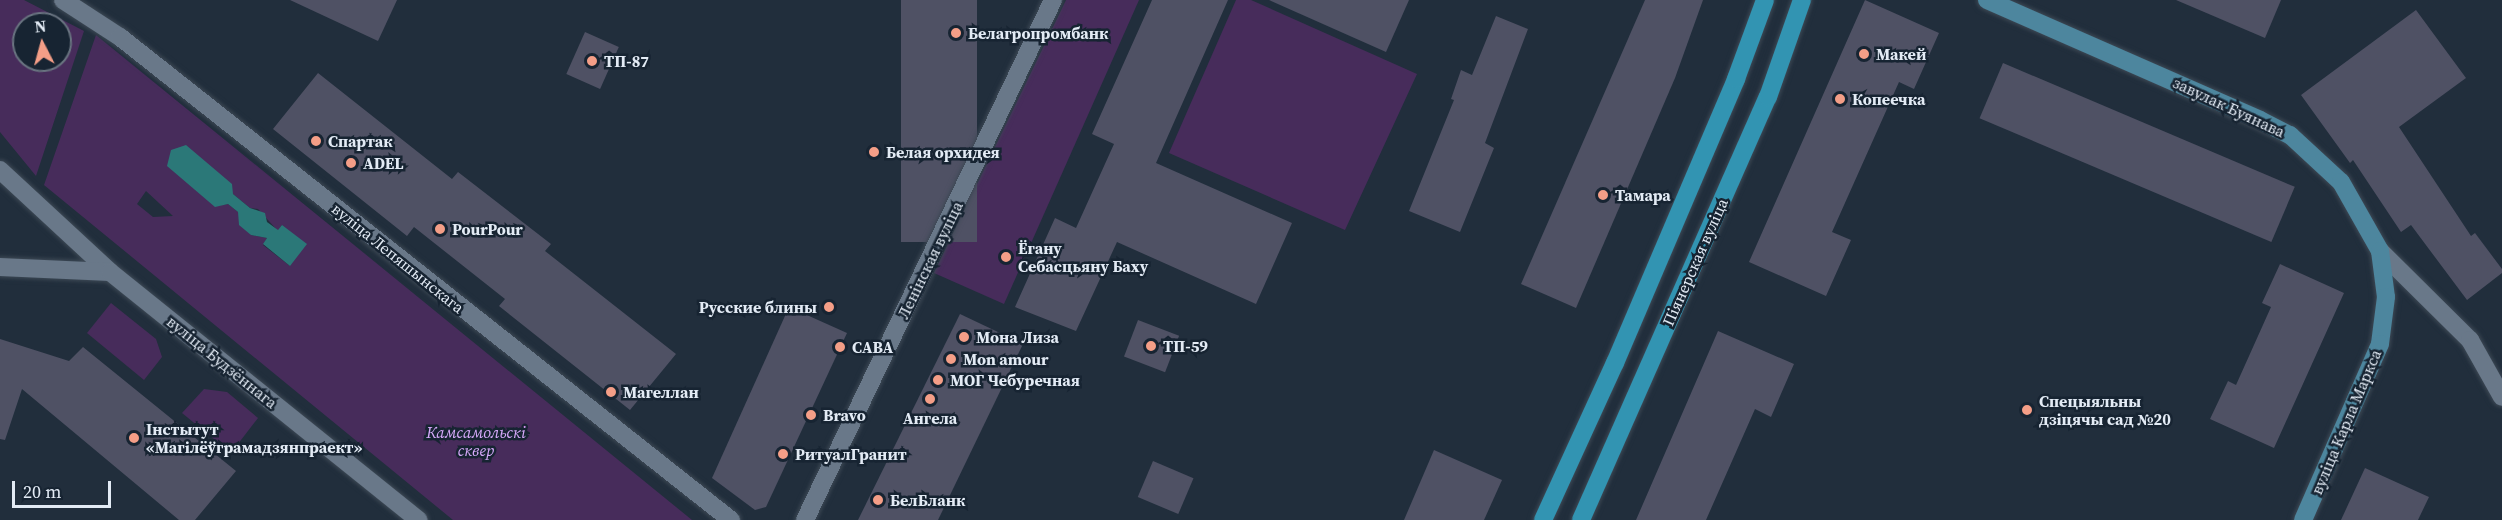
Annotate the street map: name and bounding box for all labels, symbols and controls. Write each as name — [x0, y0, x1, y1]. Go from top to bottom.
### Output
north arrow — [12, 12, 72, 72]
text: N — [33, 15, 47, 38]
place label: Белагропромбанк — [968, 23, 1108, 43]
marker: Белагропромбанк — [949, 26, 963, 40]
place label: Макей — [1876, 44, 1926, 64]
marker: Макей — [1857, 47, 1871, 61]
place label: ТП-87 — [604, 51, 649, 71]
marker: ТП-87 — [585, 54, 599, 68]
street label: завулак Буянава — [2170, 73, 2288, 141]
place label: Копеечка — [1852, 89, 1925, 109]
marker: Копеечка — [1833, 92, 1847, 106]
place label: Спартак — [328, 131, 393, 151]
marker: Спартак — [309, 134, 323, 148]
place label: Белая орхидея — [886, 142, 1000, 162]
marker: Белая орхидея — [867, 145, 881, 159]
place label: ADEL — [363, 153, 403, 173]
marker: ADEL — [344, 156, 358, 170]
place label: Тамара — [1615, 185, 1671, 205]
marker: Тамара — [1596, 188, 1610, 202]
street label: Піянерская вуліца — [1658, 195, 1732, 329]
street label: Ленінская вуліца — [893, 198, 967, 322]
street label: вуліца Лепяшынскага — [328, 199, 468, 317]
place label: PourPour — [452, 219, 523, 239]
marker: PourPour — [433, 222, 447, 236]
place label: Ёгану Себасцьяну Баху — [1018, 238, 1148, 276]
marker: Ёгану Себасцьяну Баху — [999, 250, 1013, 264]
place label: Русские блины — [699, 297, 817, 317]
marker: Русские блины — [822, 300, 836, 314]
street label: вуліца Будзённага — [163, 312, 281, 412]
place label: Мона Лиза — [976, 327, 1059, 347]
marker: Мона Лиза — [957, 330, 971, 344]
place label: ТП-59 — [1163, 336, 1208, 356]
place label: САВА — [852, 337, 893, 357]
marker: ТП-59 — [1144, 339, 1158, 353]
marker: САВА — [833, 340, 847, 354]
street label: вуліца Карла Маркса — [2307, 347, 2385, 497]
place label: Mon amour — [963, 349, 1048, 369]
marker: Mon amour — [944, 352, 958, 366]
place label: МОГ Чебуречная — [950, 370, 1080, 390]
marker: МОГ Чебуречная — [931, 373, 945, 387]
place label: Магеллан — [623, 382, 699, 402]
marker: Магеллан — [604, 385, 618, 399]
place label: Спецыяльны дзіцячы сад №20 — [2039, 391, 2171, 429]
marker: Ангела — [923, 392, 937, 406]
marker: Спецыяльны дзіцячы сад №20 — [2020, 403, 2034, 417]
place label: Bravo — [823, 405, 866, 425]
marker: Bravo — [804, 408, 818, 422]
place label: Ангела — [903, 408, 957, 428]
place label: Інстытут «Магілёўграмадзянпраект» — [146, 419, 362, 457]
park label: Камсамольскі сквер — [426, 422, 526, 460]
marker: Інстытут «Магілёўграмадзянпраект» — [127, 431, 141, 445]
place label: РитуалГранит — [795, 444, 907, 464]
marker: РитуалГранит — [776, 447, 790, 461]
scale bar — [15, 469, 114, 507]
text: 20 m — [23, 479, 61, 504]
place label: БелБланк — [890, 490, 965, 510]
marker: БелБланк — [871, 493, 885, 507]

